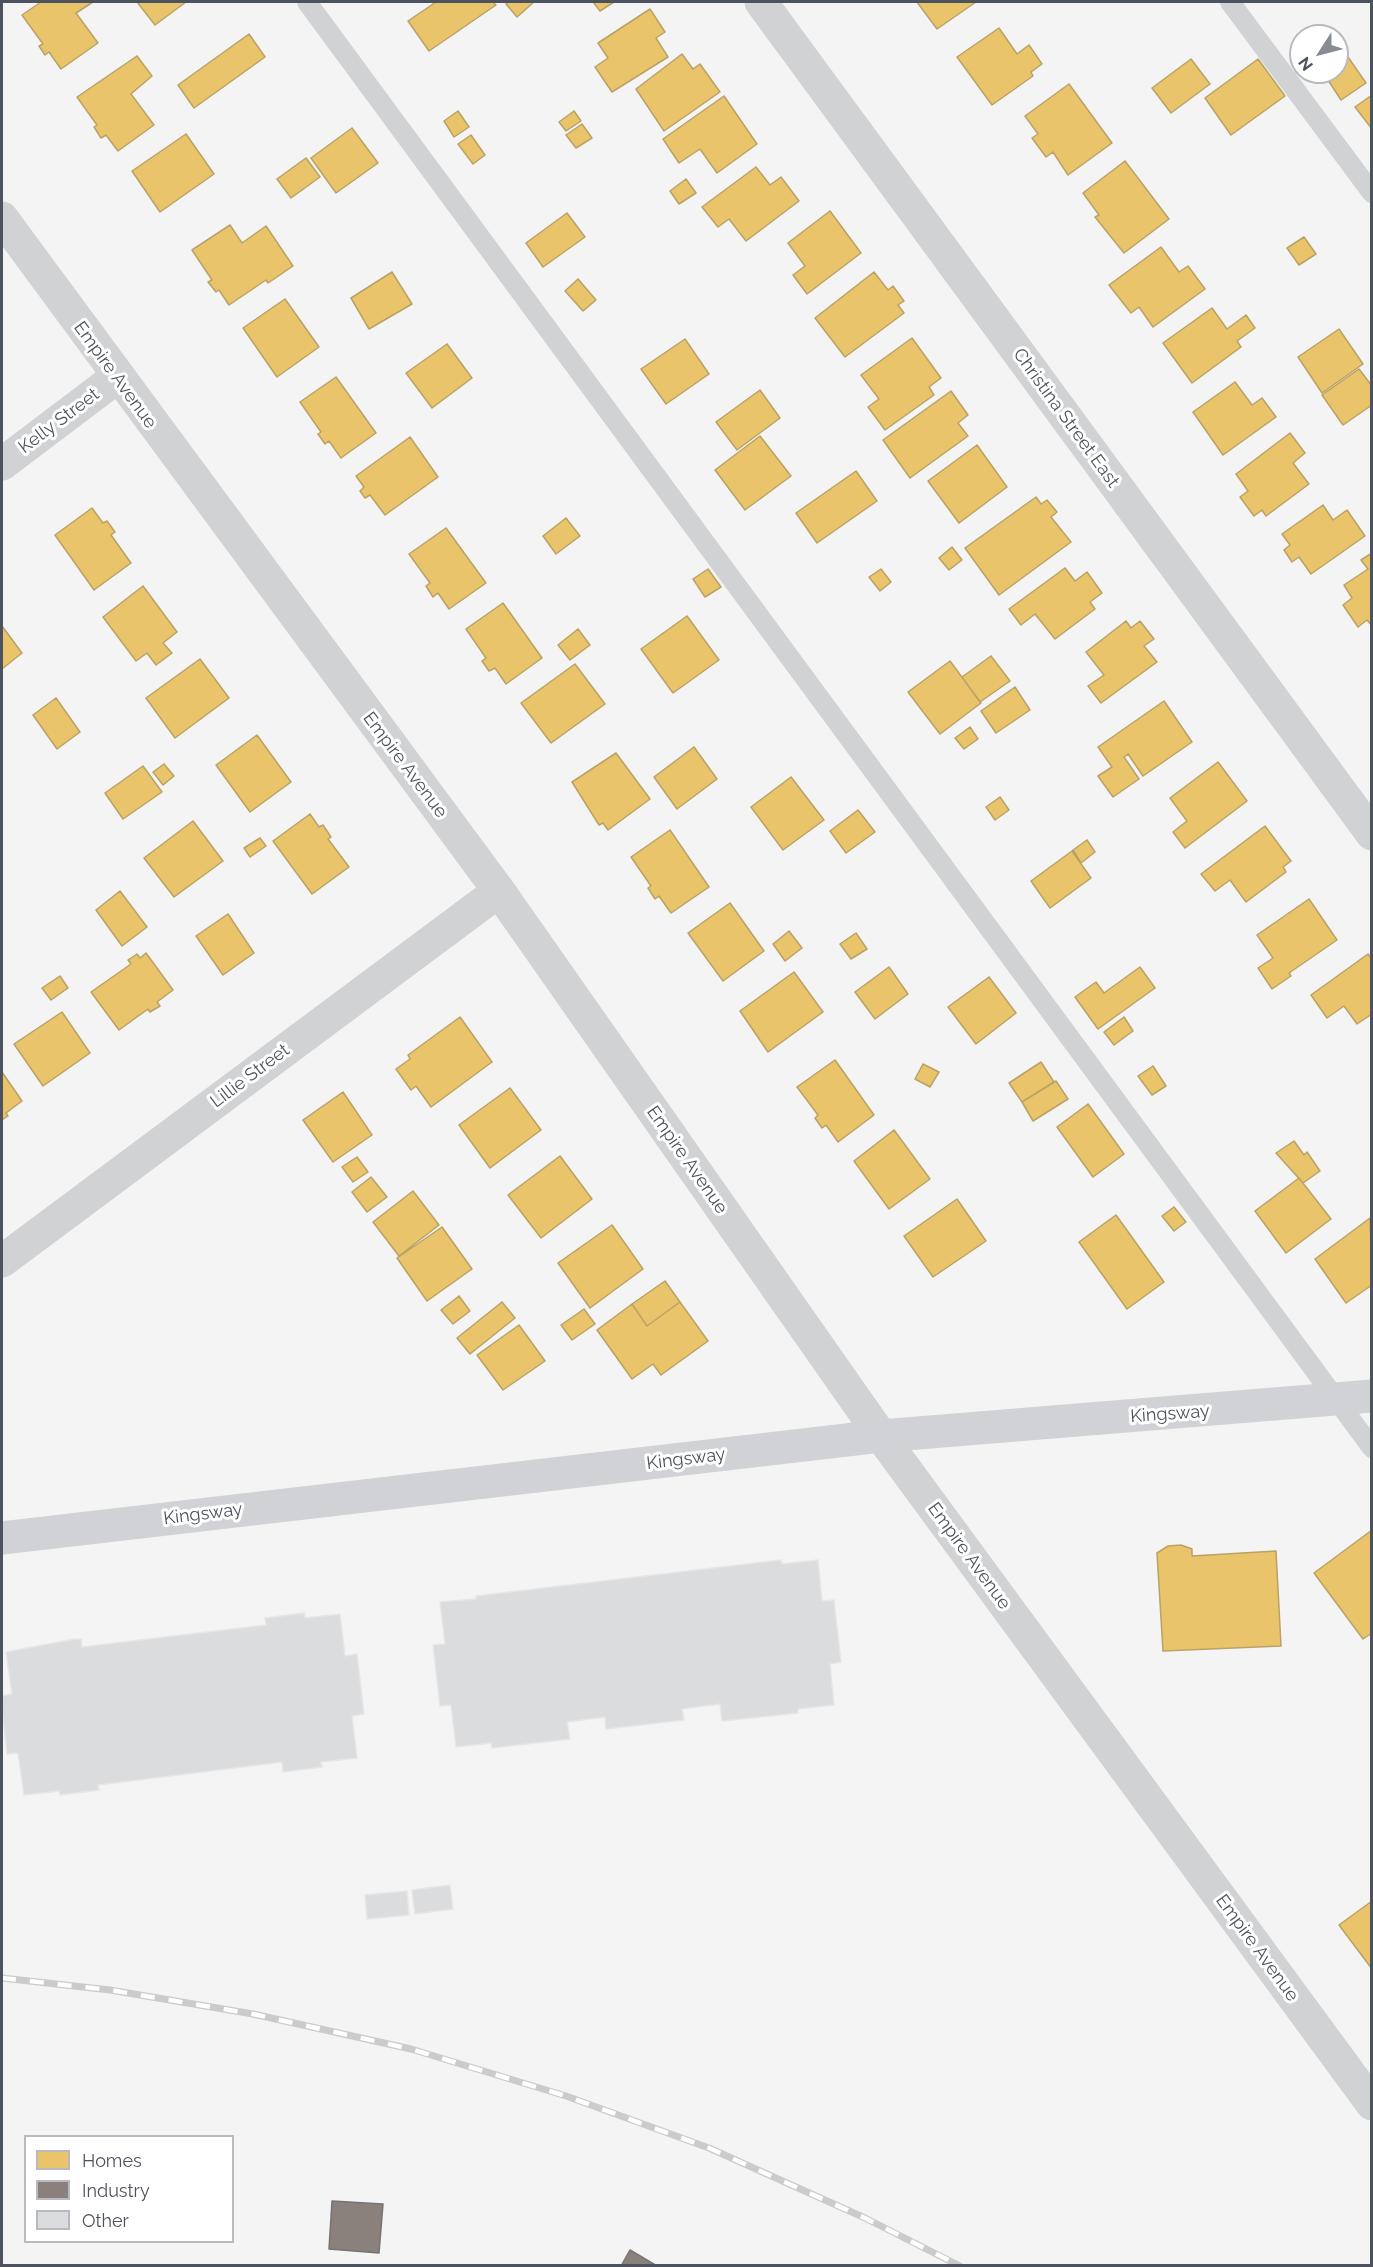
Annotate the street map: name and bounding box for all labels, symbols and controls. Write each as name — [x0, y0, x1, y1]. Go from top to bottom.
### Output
north arrow — [1289, 24, 1349, 84]
text: N — [1294, 53, 1317, 74]
street label: Empire Avenue — [69, 317, 161, 433]
street label: Christina Street East — [1008, 344, 1124, 492]
street label: Kelly Street — [14, 384, 104, 458]
street label: Empire Avenue — [358, 708, 452, 822]
street label: Lillie Street — [206, 1039, 294, 1113]
street label: Empire Avenue — [642, 1102, 732, 1218]
street label: Kingsway — [1130, 1400, 1210, 1428]
street label: Kingsway — [645, 1443, 727, 1475]
street label: Kingsway — [162, 1498, 244, 1530]
street label: Empire Avenue — [923, 1498, 1015, 1614]
street label: Empire Avenue — [1211, 1890, 1303, 2006]
legend — [24, 2135, 234, 2243]
text: Homes — [82, 2150, 142, 2171]
text: Industry — [82, 2180, 150, 2201]
text: Other — [82, 2210, 129, 2231]

